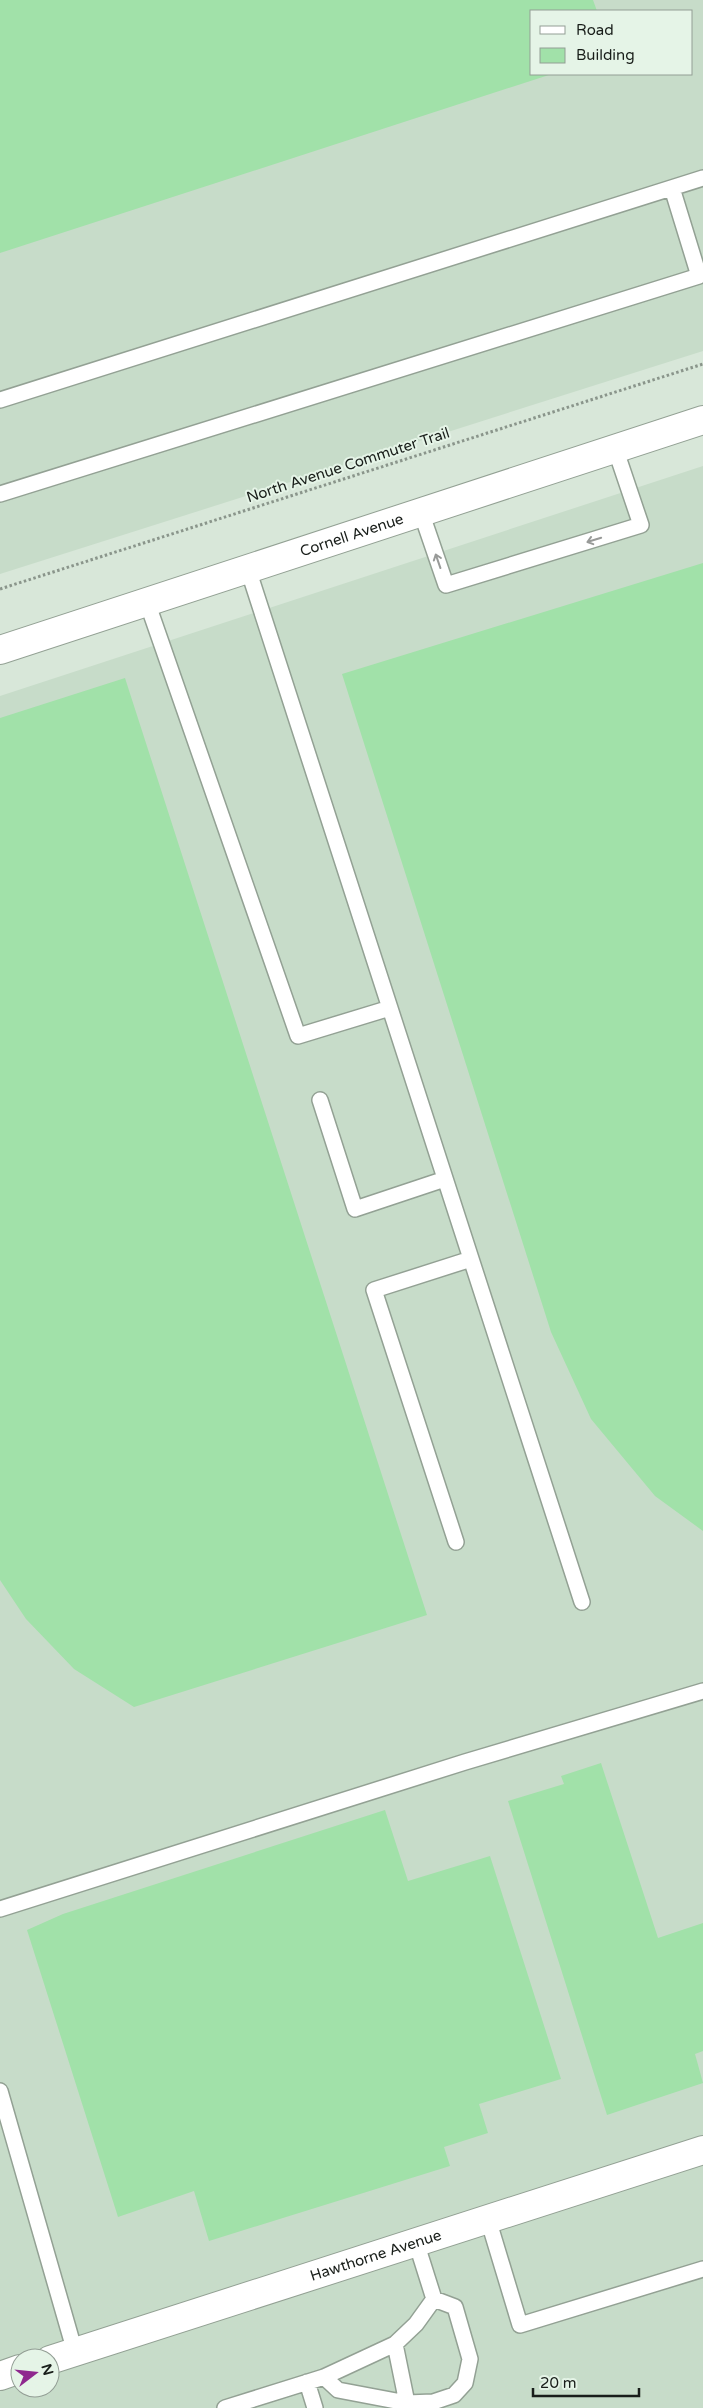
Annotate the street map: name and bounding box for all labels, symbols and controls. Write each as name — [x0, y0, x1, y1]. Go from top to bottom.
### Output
legend — [530, 10, 693, 75]
text: Road — [576, 21, 614, 39]
text: Building — [576, 46, 635, 64]
street label: North Avenue Commuter Trail — [244, 424, 452, 506]
street label: Cornell Avenue — [298, 510, 406, 560]
one-way arrow — [587, 535, 603, 545]
one-way arrow — [433, 554, 442, 570]
street label: Hawthorne Avenue — [308, 2226, 443, 2285]
north arrow — [10, 2348, 60, 2398]
text: N — [37, 2362, 57, 2377]
scale bar — [533, 2366, 639, 2398]
text: 20 m — [540, 2374, 577, 2392]

